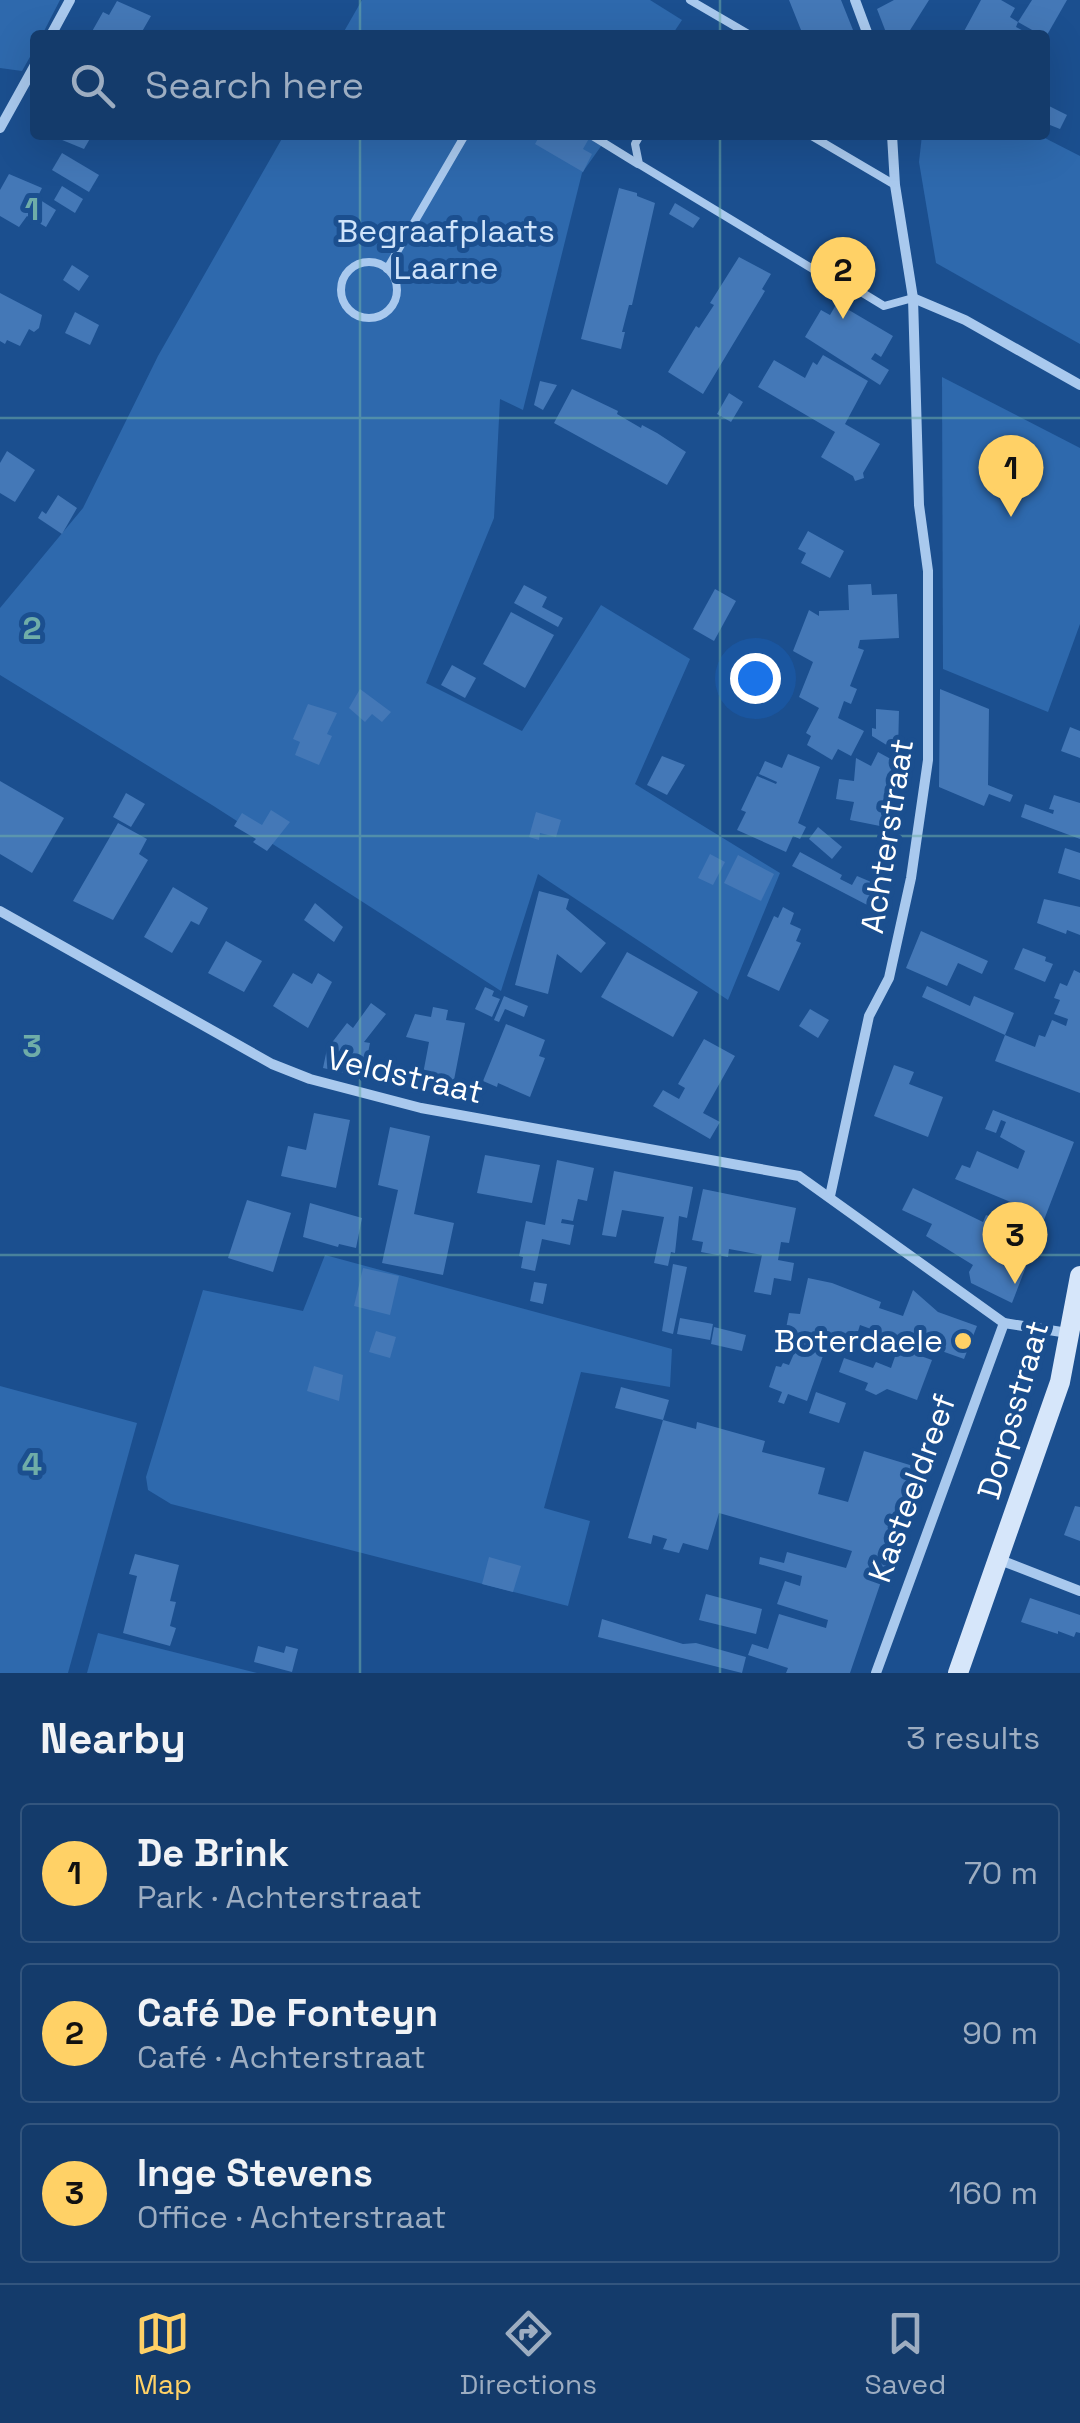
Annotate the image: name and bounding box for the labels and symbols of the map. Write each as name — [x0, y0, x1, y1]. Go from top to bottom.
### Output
text: 1 — [25, 189, 39, 229]
park label: Begraafplaats Laarne — [337, 211, 555, 288]
pin: 2 — [810, 236, 876, 319]
pin: 1 — [978, 434, 1044, 517]
text: 2 — [22, 608, 42, 648]
your location — [730, 653, 781, 704]
street label: Achterstraat — [852, 736, 922, 936]
text: 3 — [22, 1026, 42, 1066]
street label: Veldstraat — [323, 1038, 487, 1112]
pin: 3 — [982, 1202, 1048, 1284]
street label: Dorpsstraat — [968, 1316, 1058, 1504]
place label: Boterdaele — [774, 1321, 943, 1361]
marker: Boterdaele — [952, 1330, 974, 1352]
street label: Kasteeldreef — [859, 1388, 965, 1588]
text: 4 — [22, 1444, 42, 1484]

